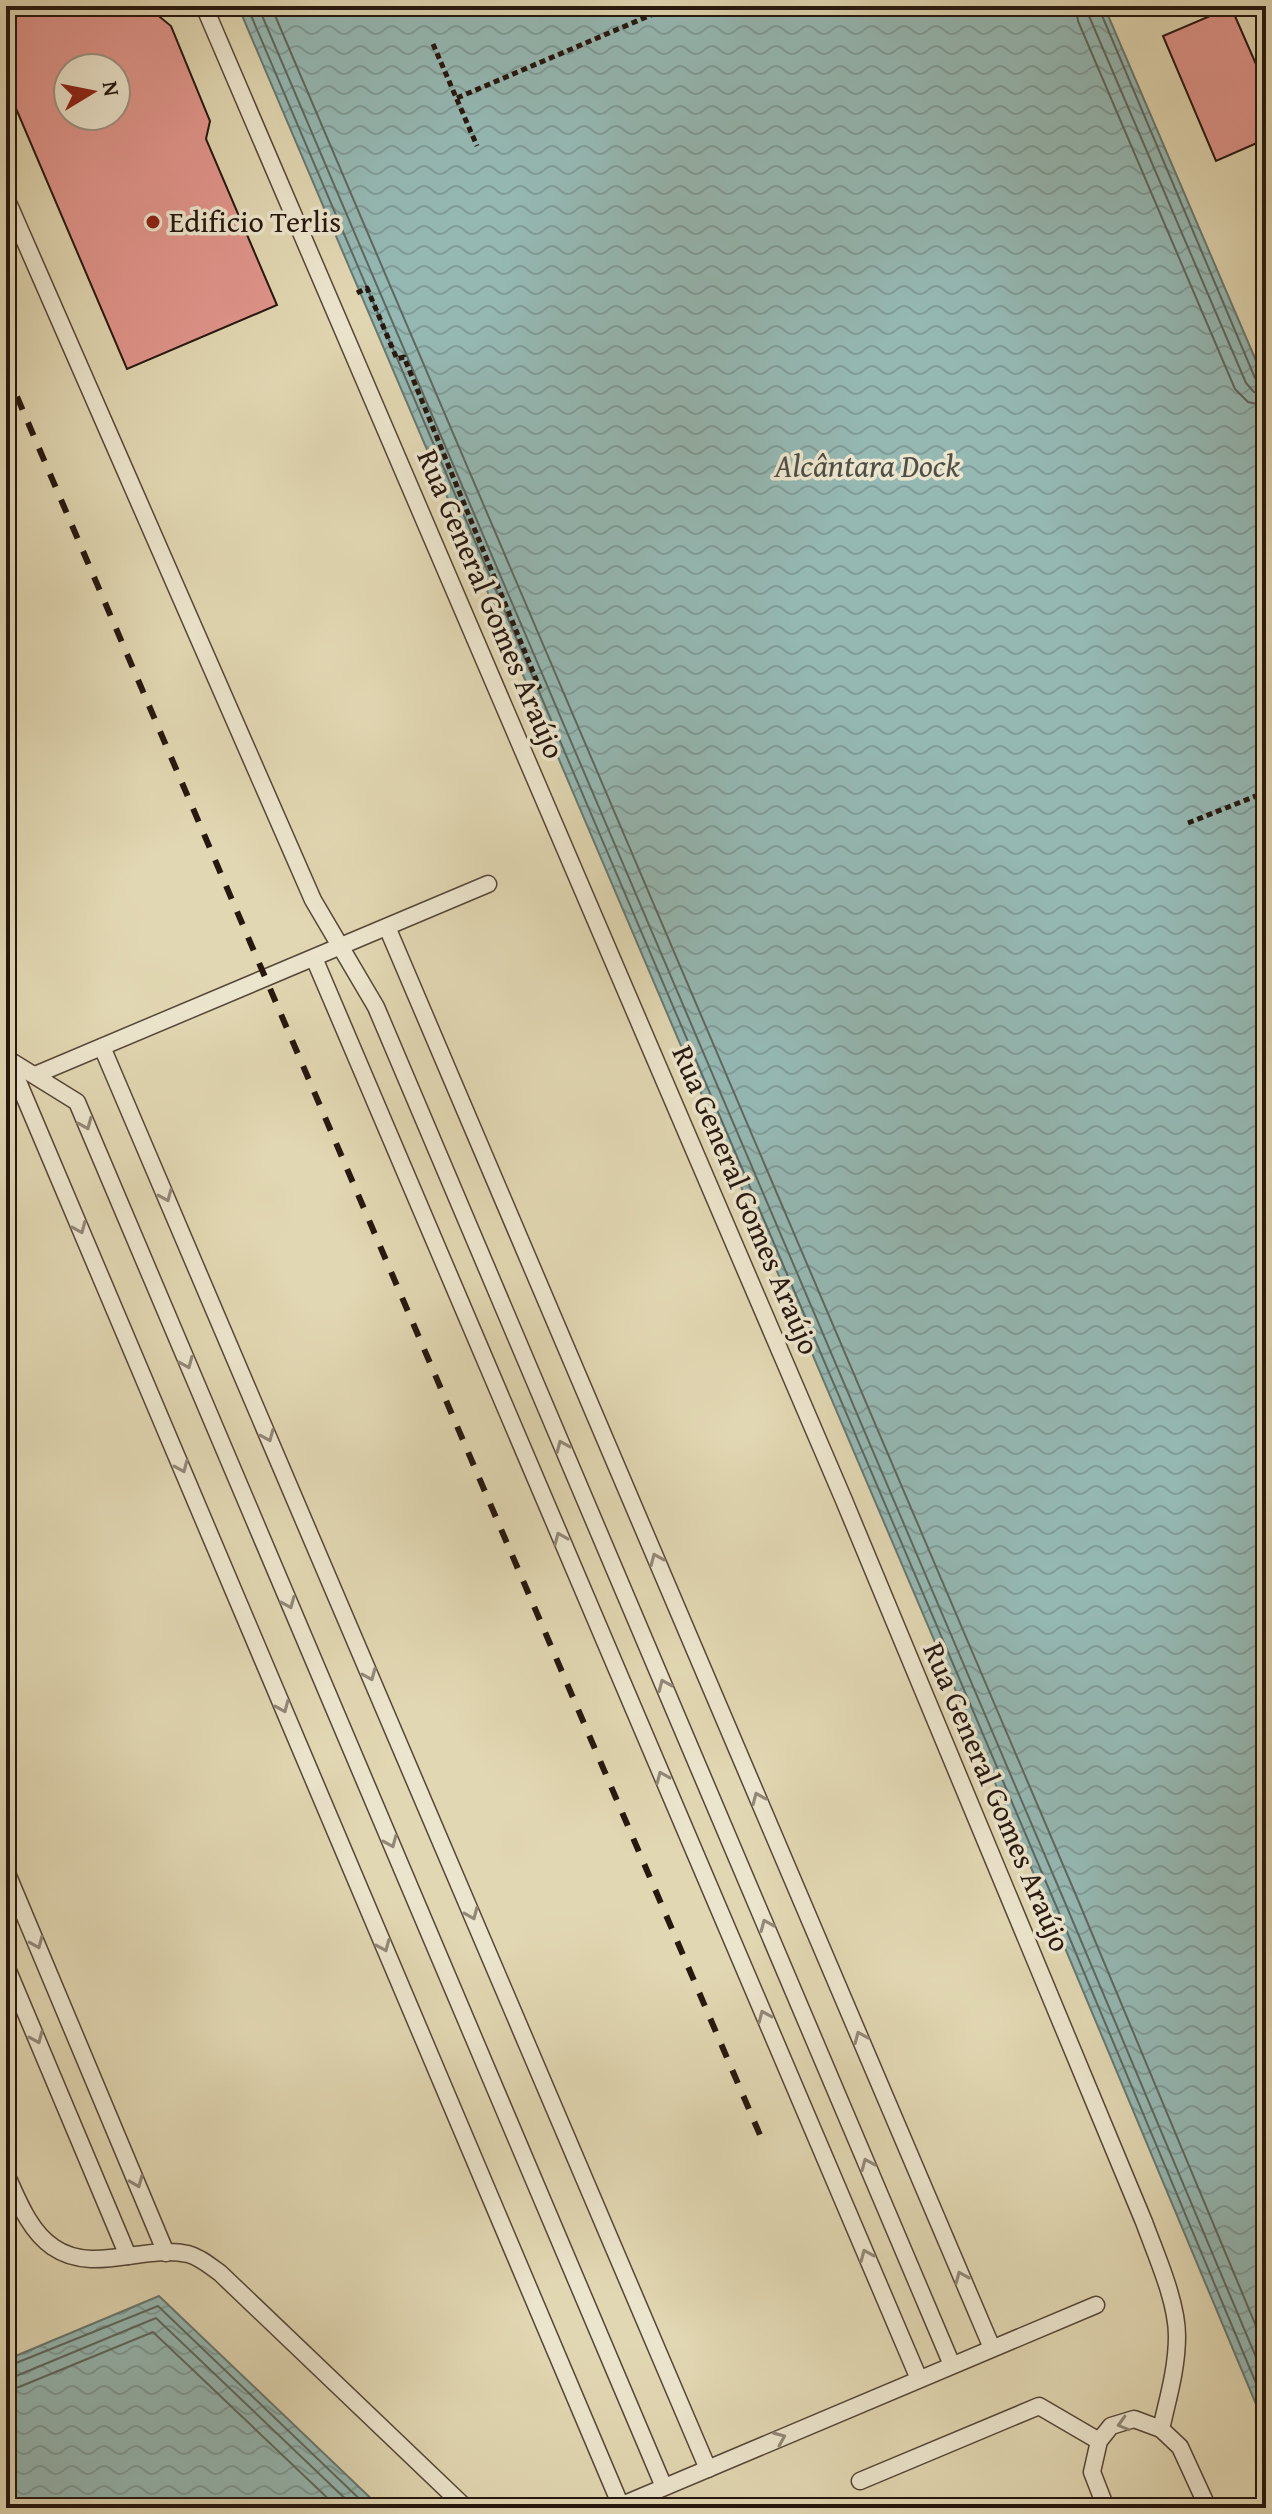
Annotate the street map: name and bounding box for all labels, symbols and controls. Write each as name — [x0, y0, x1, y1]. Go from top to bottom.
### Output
north arrow — [52, 52, 132, 132]
text: N — [95, 79, 129, 99]
place label: Edificio Terlis — [169, 199, 341, 243]
marker: Edificio Terlis — [144, 213, 162, 231]
street label: Rua General Gomes Araújo — [407, 442, 577, 765]
water label: Alcântara Dock — [773, 442, 960, 489]
street label: Rua General Gomes Araújo — [662, 1038, 832, 1361]
one-way arrow — [76, 1116, 92, 1130]
one-way arrow — [156, 1188, 172, 1202]
one-way arrow — [71, 1220, 87, 1234]
one-way arrow — [178, 1355, 194, 1369]
one-way arrow — [258, 1427, 274, 1442]
one-way arrow — [556, 1440, 572, 1454]
one-way arrow — [172, 1459, 188, 1473]
one-way arrow — [553, 1532, 569, 1546]
one-way arrow — [650, 1553, 666, 1567]
one-way arrow — [279, 1595, 296, 1609]
street label: Rua General Gomes Araújo — [913, 1635, 1083, 1958]
one-way arrow — [360, 1667, 376, 1681]
one-way arrow — [657, 1679, 673, 1694]
one-way arrow — [273, 1699, 289, 1713]
one-way arrow — [655, 1771, 671, 1785]
one-way arrow — [751, 1792, 767, 1806]
one-way arrow — [381, 1834, 397, 1848]
one-way arrow — [462, 1906, 478, 1920]
one-way arrow — [759, 1919, 775, 1933]
one-way arrow — [27, 1935, 43, 1949]
one-way arrow — [375, 1938, 391, 1952]
one-way arrow — [758, 2010, 774, 2025]
one-way arrow — [27, 2030, 43, 2044]
one-way arrow — [853, 2031, 869, 2046]
one-way arrow — [861, 2158, 877, 2172]
one-way arrow — [127, 2174, 144, 2188]
one-way arrow — [860, 2249, 876, 2264]
one-way arrow — [955, 2271, 971, 2285]
one-way arrow — [1117, 2414, 1130, 2431]
one-way arrow — [772, 2431, 786, 2447]

